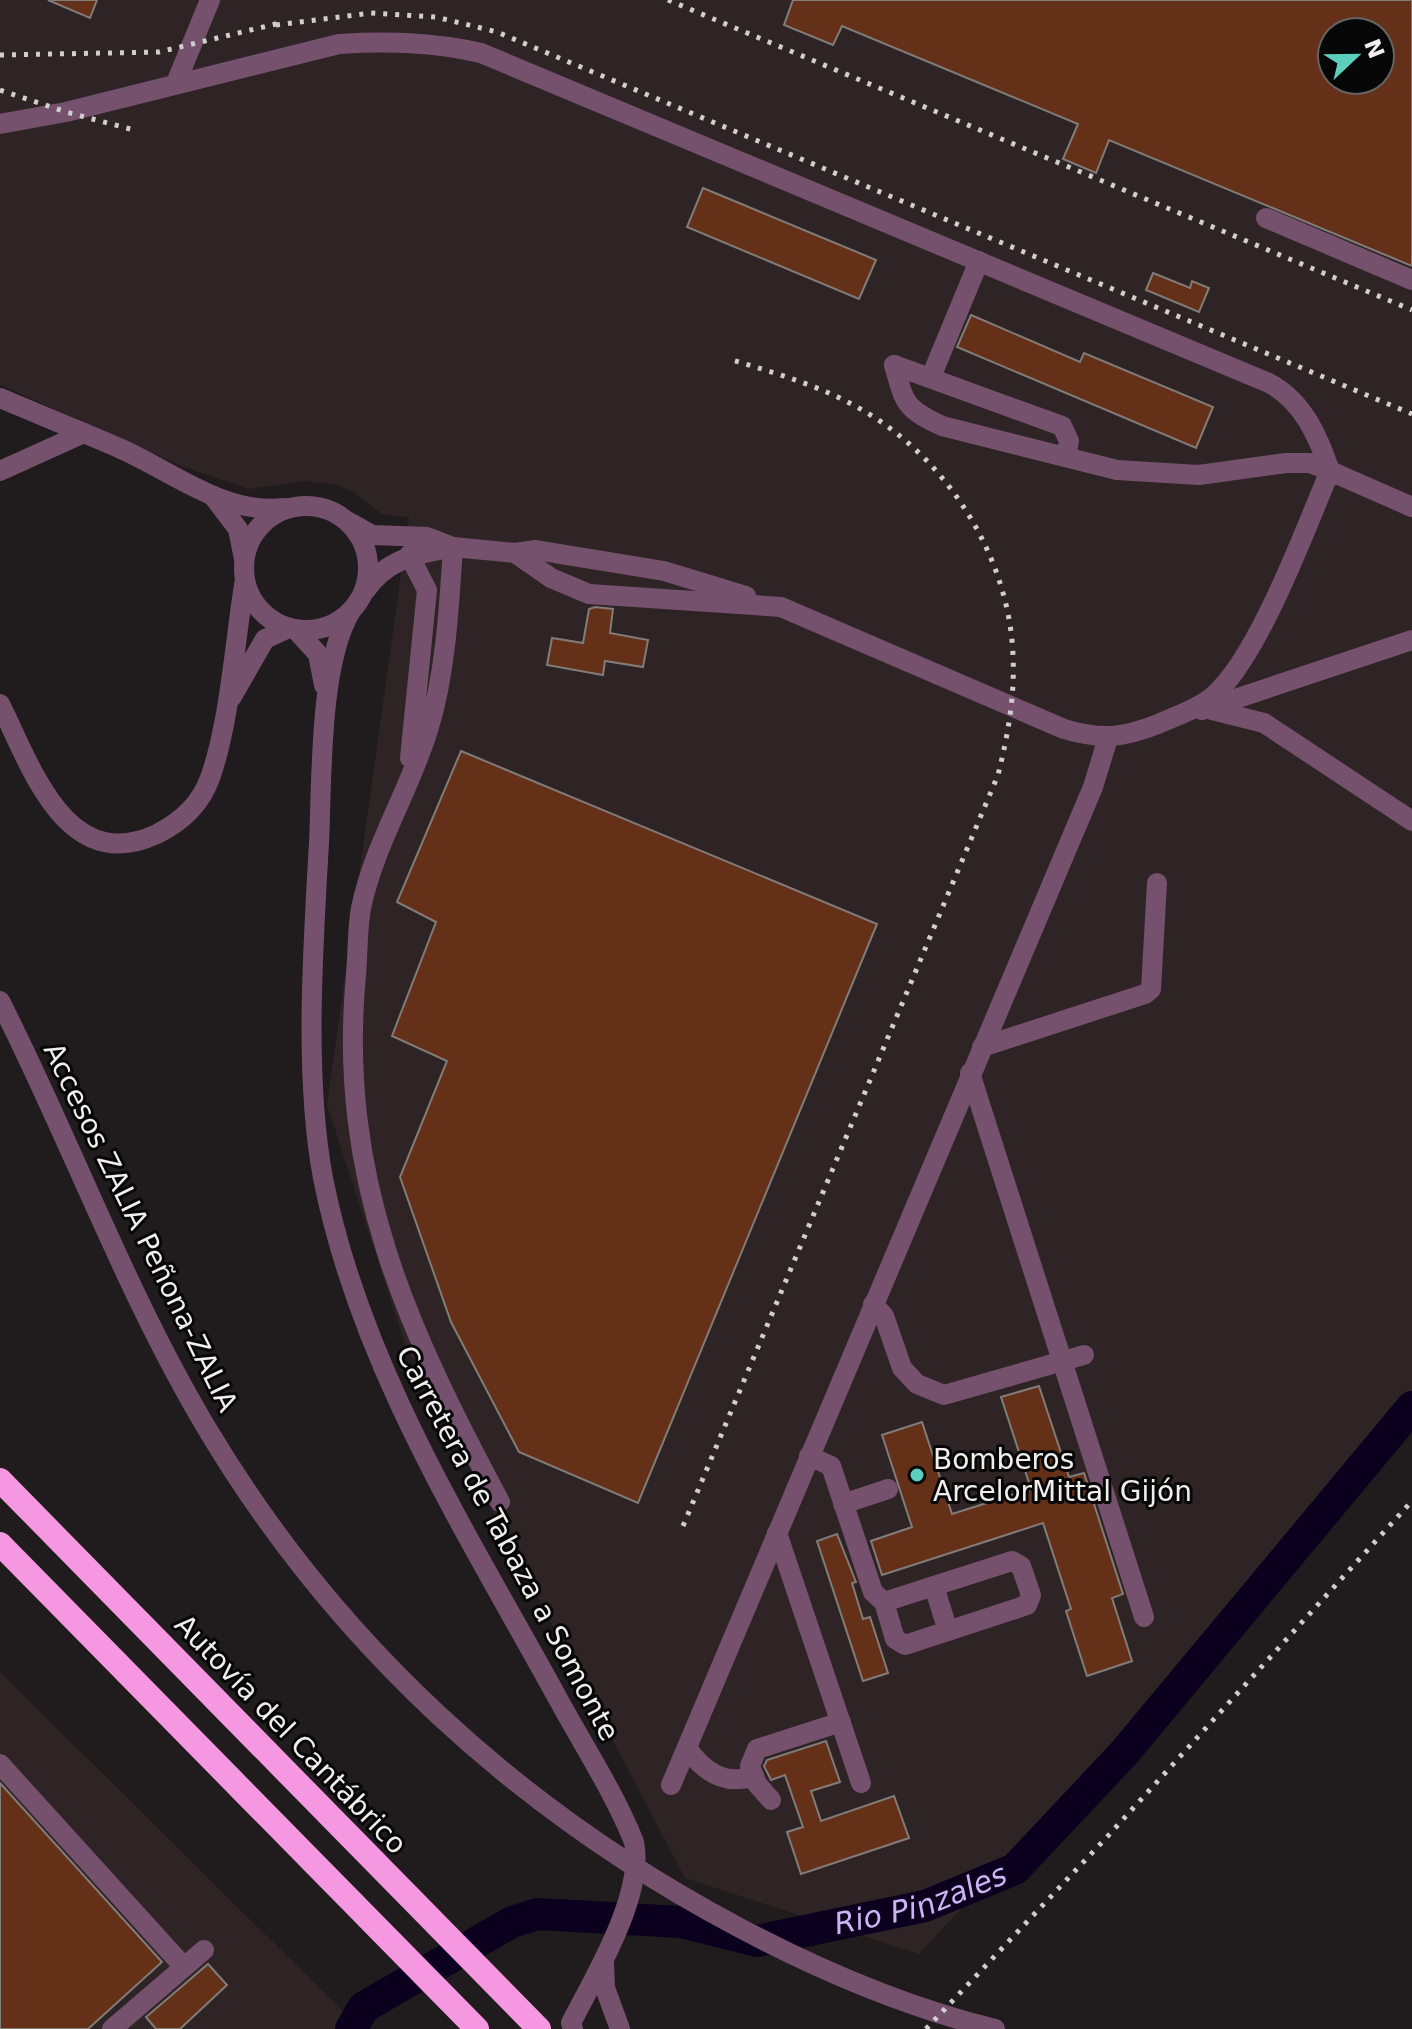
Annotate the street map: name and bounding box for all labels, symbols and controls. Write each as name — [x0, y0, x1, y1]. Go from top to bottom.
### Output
north arrow — [1316, 16, 1396, 96]
text: N — [1359, 35, 1389, 62]
street label: Accesos ZALIA Peñona-ZALIA — [37, 1037, 244, 1417]
street label: Carretera de Tabaza a Somonte — [389, 1340, 626, 1746]
place label: Bomberos ArcelorMittal Gijón — [933, 1443, 1192, 1508]
marker: Bomberos ArcelorMittal Gijón — [908, 1466, 926, 1484]
street label: Autovía del Cantábrico — [168, 1608, 413, 1861]
water label: Rio Pinzales — [831, 1856, 1012, 1941]

